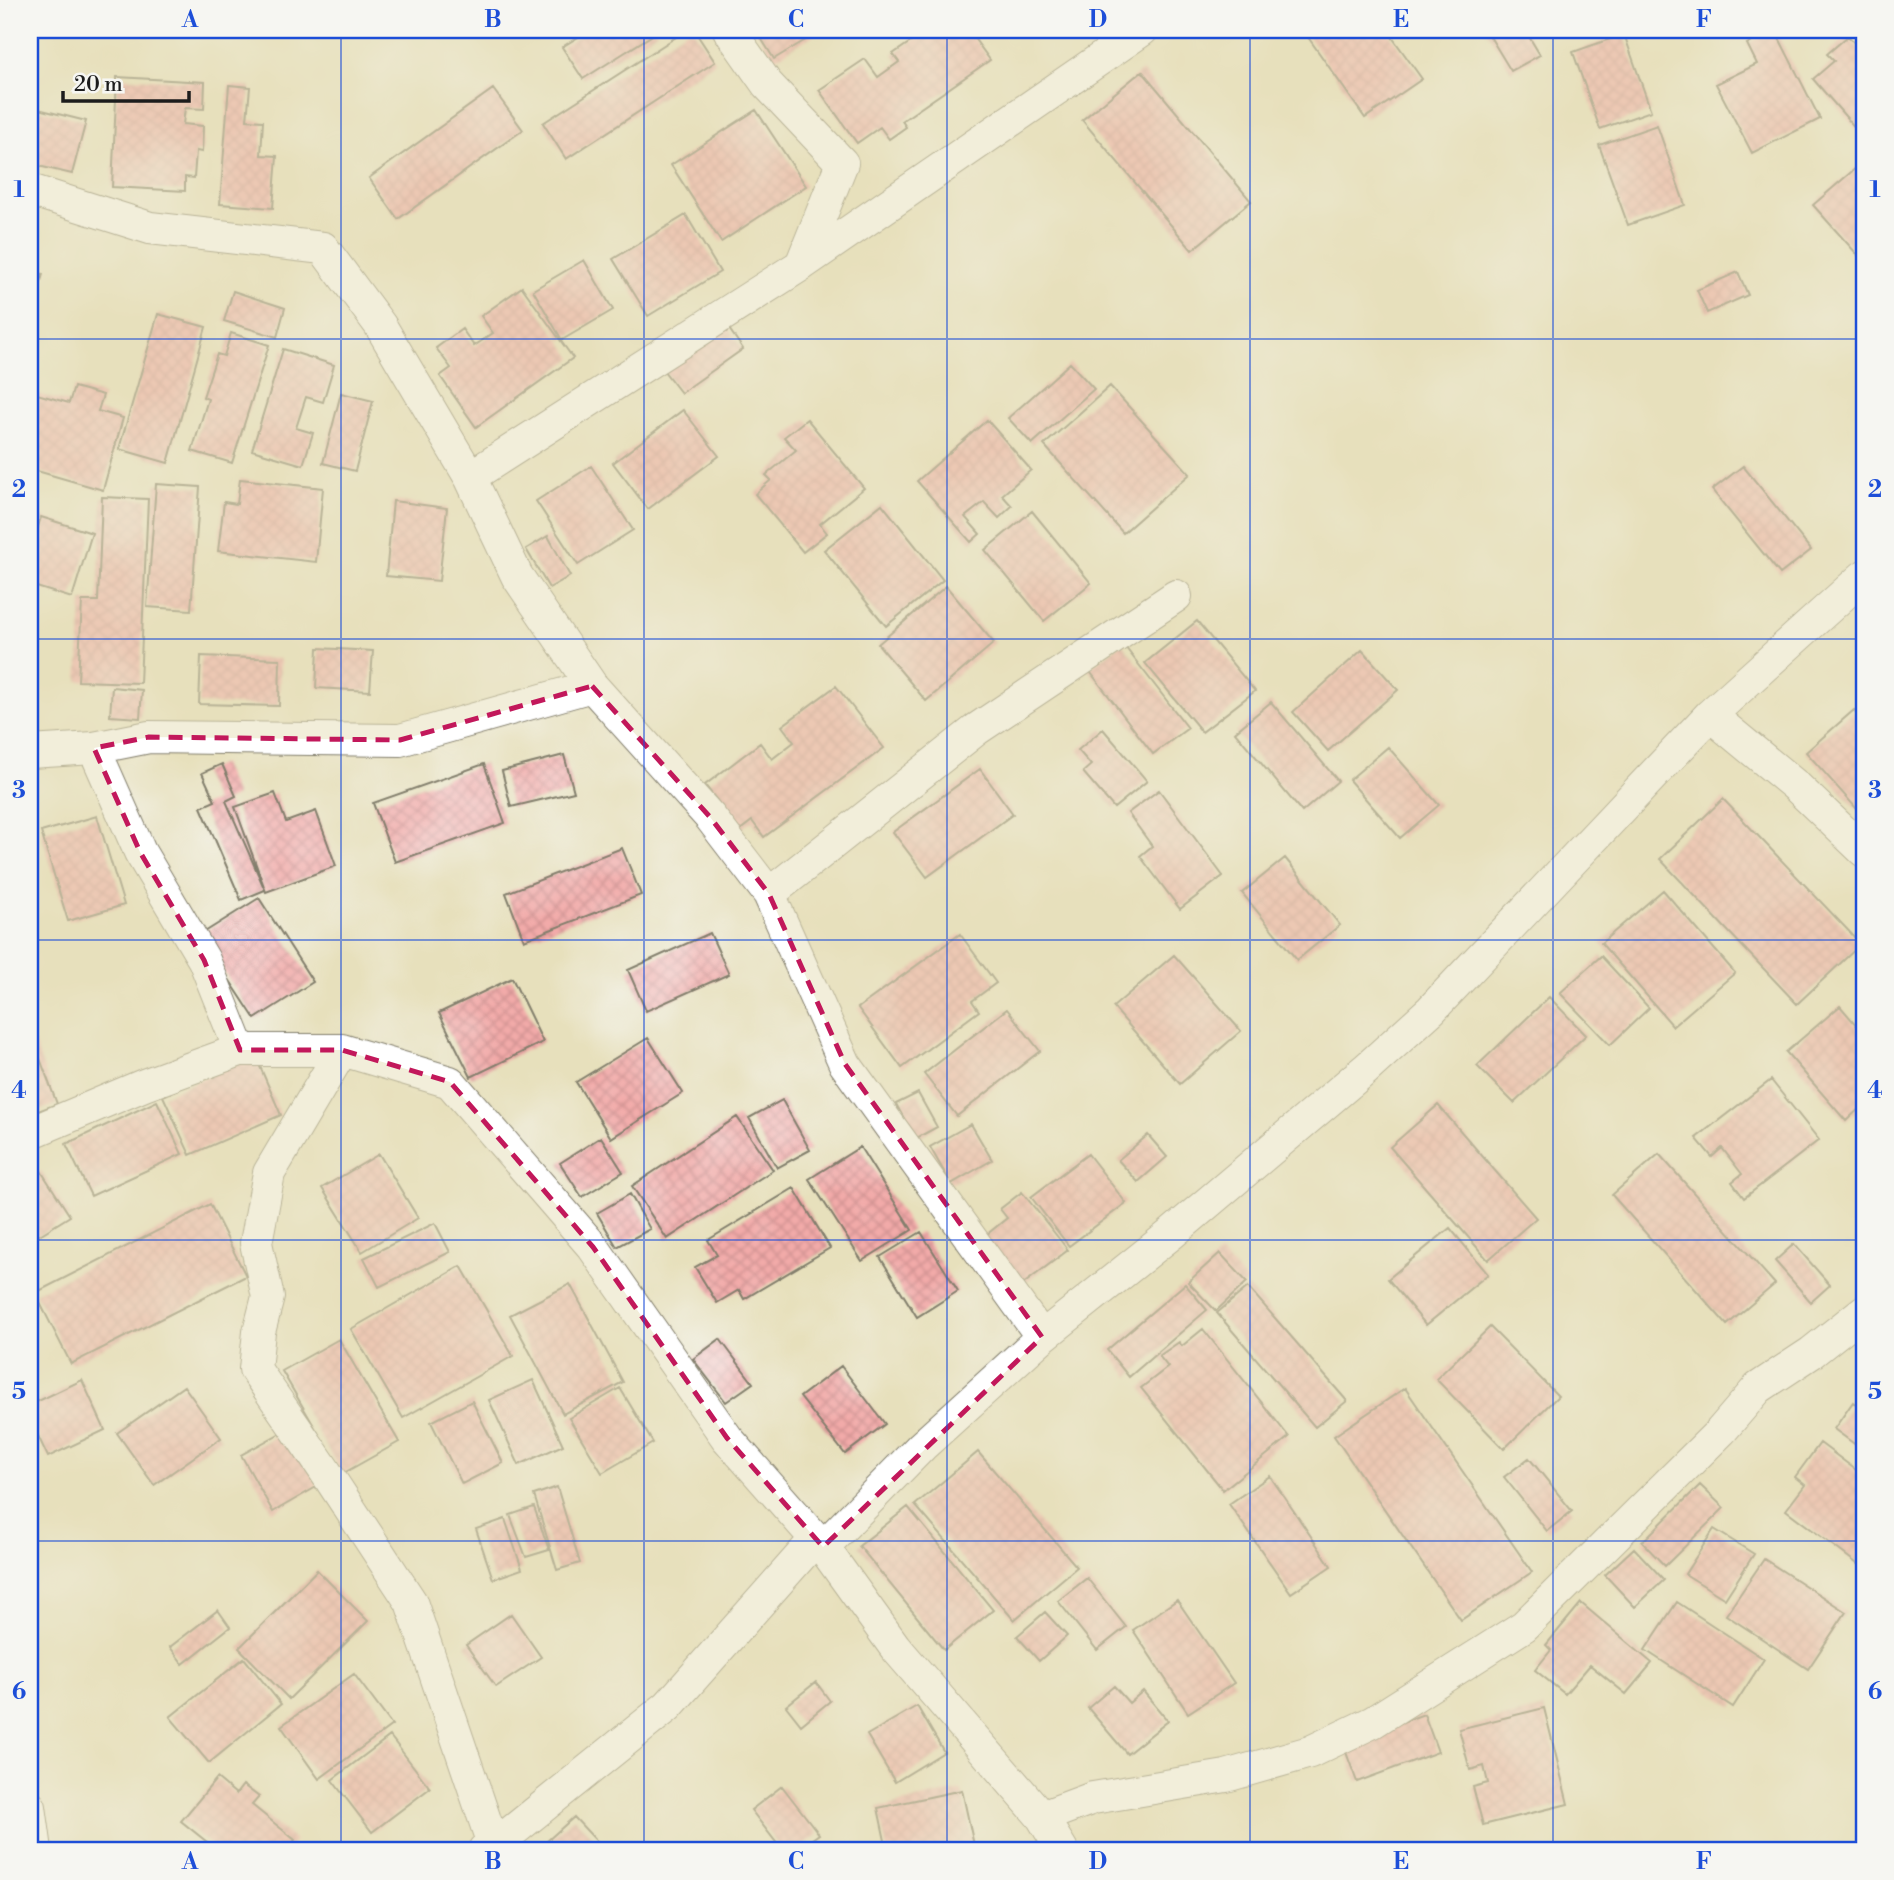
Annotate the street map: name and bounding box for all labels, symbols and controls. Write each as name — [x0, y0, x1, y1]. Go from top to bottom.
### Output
text: A — [181, 6, 199, 34]
text: B — [484, 6, 502, 34]
text: C — [788, 6, 804, 34]
text: D — [1089, 6, 1107, 34]
text: E — [1393, 6, 1409, 34]
text: F — [1696, 6, 1712, 34]
scale bar — [63, 60, 189, 104]
text: 20 m — [74, 72, 123, 98]
text: 1 — [13, 176, 25, 204]
text: 1 — [1869, 176, 1881, 204]
text: 2 — [12, 476, 26, 504]
text: 2 — [1868, 476, 1882, 504]
text: 3 — [12, 777, 26, 805]
text: 3 — [1868, 777, 1882, 805]
text: 4 — [11, 1077, 27, 1105]
text: 4 — [1867, 1077, 1883, 1105]
text: 5 — [12, 1378, 26, 1406]
text: 5 — [1868, 1378, 1882, 1406]
text: 6 — [12, 1678, 26, 1706]
text: 6 — [1868, 1678, 1882, 1706]
text: A — [181, 1848, 199, 1876]
text: B — [484, 1848, 502, 1876]
text: C — [788, 1848, 804, 1876]
text: D — [1089, 1848, 1107, 1876]
text: E — [1393, 1848, 1409, 1876]
text: F — [1696, 1848, 1712, 1876]

